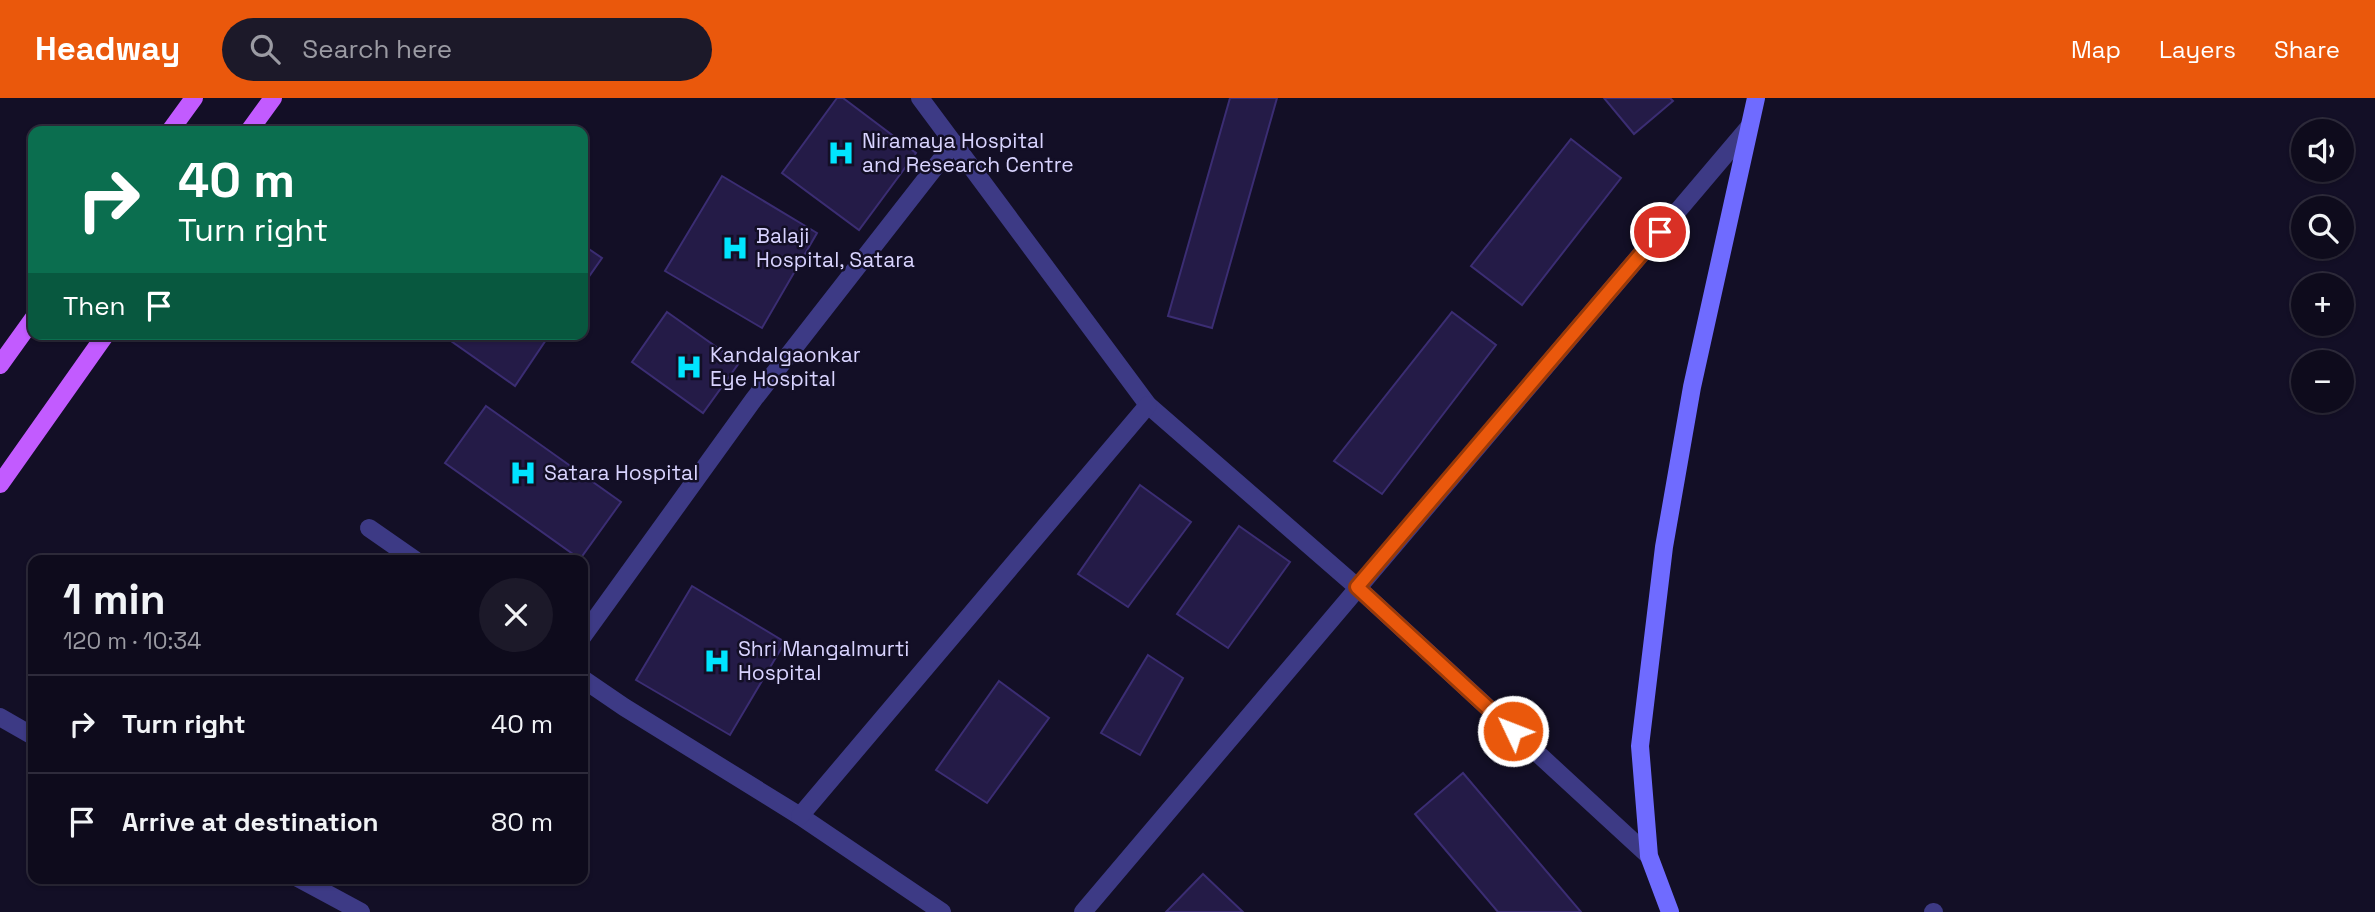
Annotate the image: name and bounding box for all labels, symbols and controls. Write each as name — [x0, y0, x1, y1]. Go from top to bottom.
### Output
search box — [222, 18, 712, 81]
text: Headway — [35, 28, 180, 70]
icon: search — [246, 30, 284, 68]
text: Search here — [302, 32, 452, 66]
text: Map — [2071, 34, 2121, 65]
text: Layers — [2159, 34, 2236, 65]
text: Share — [2274, 34, 2340, 65]
map controls — [2291, 119, 2354, 413]
button: sound — [2291, 119, 2354, 182]
place label: Niramaya Hospital and Research Centre — [862, 127, 1074, 178]
hospital icon: Niramaya Hospital and Research Centre — [826, 138, 856, 168]
text: 40 m — [178, 149, 295, 211]
icon: right — [63, 154, 154, 245]
button: search — [2291, 196, 2354, 259]
pin — [1630, 202, 1690, 262]
text: Turn right — [178, 210, 328, 250]
icon: arrive — [1641, 213, 1679, 251]
place label: Balaji Hospital, Satara — [756, 222, 915, 273]
hospital icon: Balaji Hospital, Satara — [720, 233, 750, 263]
button: + — [2291, 273, 2354, 336]
icon: arrive — [140, 287, 178, 325]
text: Then — [63, 289, 126, 323]
place label: Kandalgaonkar Eye Hospital — [710, 341, 861, 392]
button: − — [2291, 350, 2354, 413]
hospital icon: Kandalgaonkar Eye Hospital — [674, 352, 704, 382]
hospital icon: Satara Hospital — [508, 458, 538, 488]
place label: Satara Hospital — [544, 459, 698, 486]
text: 1 min — [63, 573, 166, 626]
button: close — [479, 578, 553, 652]
text: 120 m · 10:34 — [63, 626, 201, 656]
place label: Shri Mangalmurti Hospital — [738, 635, 910, 686]
hospital icon: Shri Mangalmurti Hospital — [702, 646, 732, 676]
position arrow — [1476, 694, 1550, 768]
icon: right — [63, 705, 101, 743]
text: Turn right — [122, 707, 246, 741]
text: 40 m — [491, 707, 553, 741]
icon: arrive — [63, 803, 101, 841]
text: Arrive at destination — [122, 805, 379, 839]
text: 80 m — [491, 805, 553, 839]

